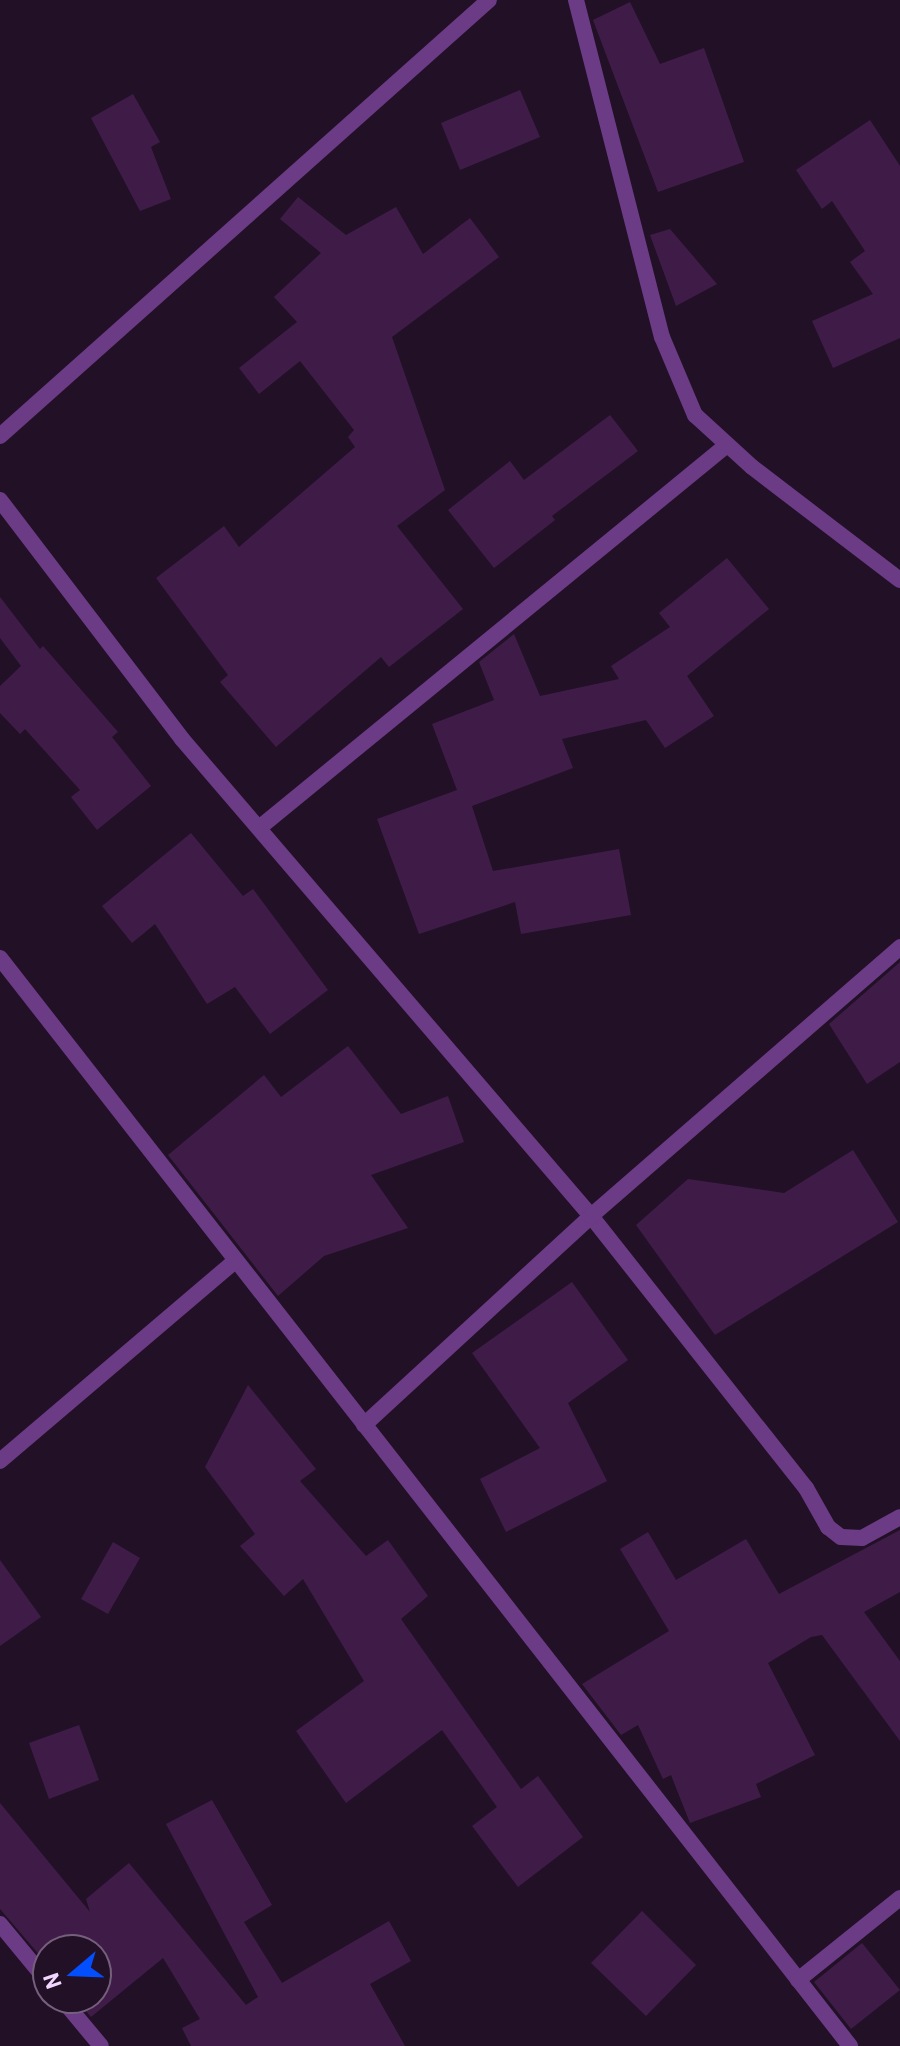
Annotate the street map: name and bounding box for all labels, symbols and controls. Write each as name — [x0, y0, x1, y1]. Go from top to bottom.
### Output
north arrow — [32, 1934, 112, 2014]
text: N — [37, 1970, 66, 1992]

